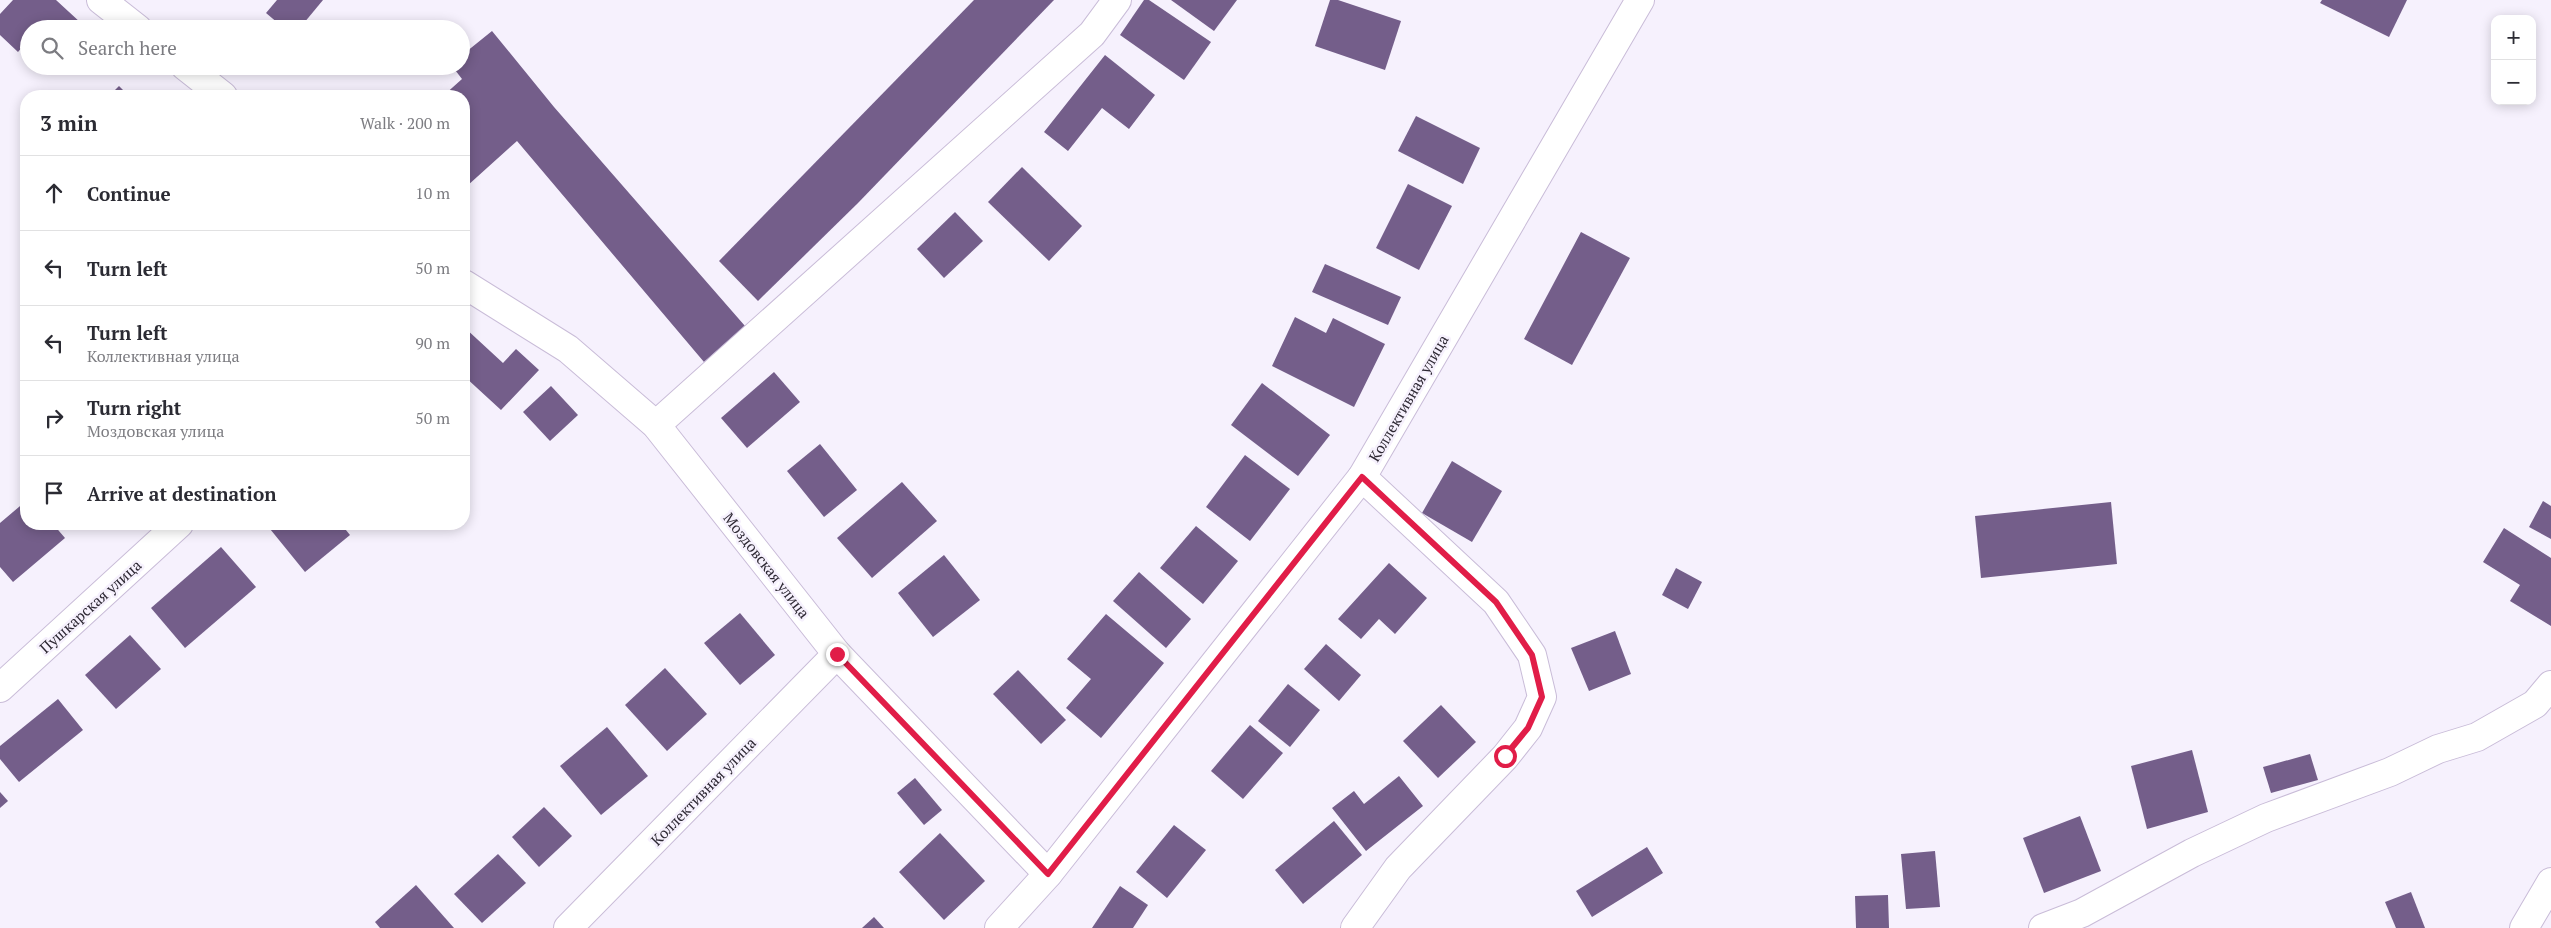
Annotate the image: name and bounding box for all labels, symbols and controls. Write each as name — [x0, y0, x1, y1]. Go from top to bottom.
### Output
map controls — [2491, 15, 2536, 105]
button: + — [2491, 15, 2536, 60]
search box — [20, 20, 470, 75]
icon: search — [38, 34, 66, 62]
text: Search here — [78, 35, 177, 60]
button: − — [2491, 60, 2536, 105]
text: 3 min — [40, 109, 97, 137]
text: Walk · 200 m — [360, 112, 450, 134]
icon: ahead — [40, 179, 68, 207]
text: Continue — [87, 181, 171, 206]
text: 10 m — [415, 182, 450, 204]
icon: left — [40, 254, 68, 282]
text: Turn left — [87, 256, 168, 281]
text: 50 m — [415, 257, 450, 279]
text: Turn left — [87, 320, 168, 345]
icon: left — [40, 329, 68, 357]
street label: Коллективная улица — [1364, 331, 1453, 465]
text: 90 m — [415, 332, 450, 354]
text: Коллективная улица — [87, 345, 240, 367]
text: Turn right — [87, 395, 181, 420]
icon: right — [40, 404, 68, 432]
text: 50 m — [415, 407, 450, 429]
text: Моздовская улица — [87, 420, 224, 442]
icon: arrive — [40, 479, 68, 507]
text: Arrive at destination — [87, 481, 276, 506]
street label: Моздовская улица — [719, 508, 815, 622]
street label: Пушкарская улица — [35, 555, 146, 657]
route end — [826, 643, 849, 666]
street label: Коллективная улица — [646, 732, 760, 849]
route start — [1494, 745, 1517, 768]

